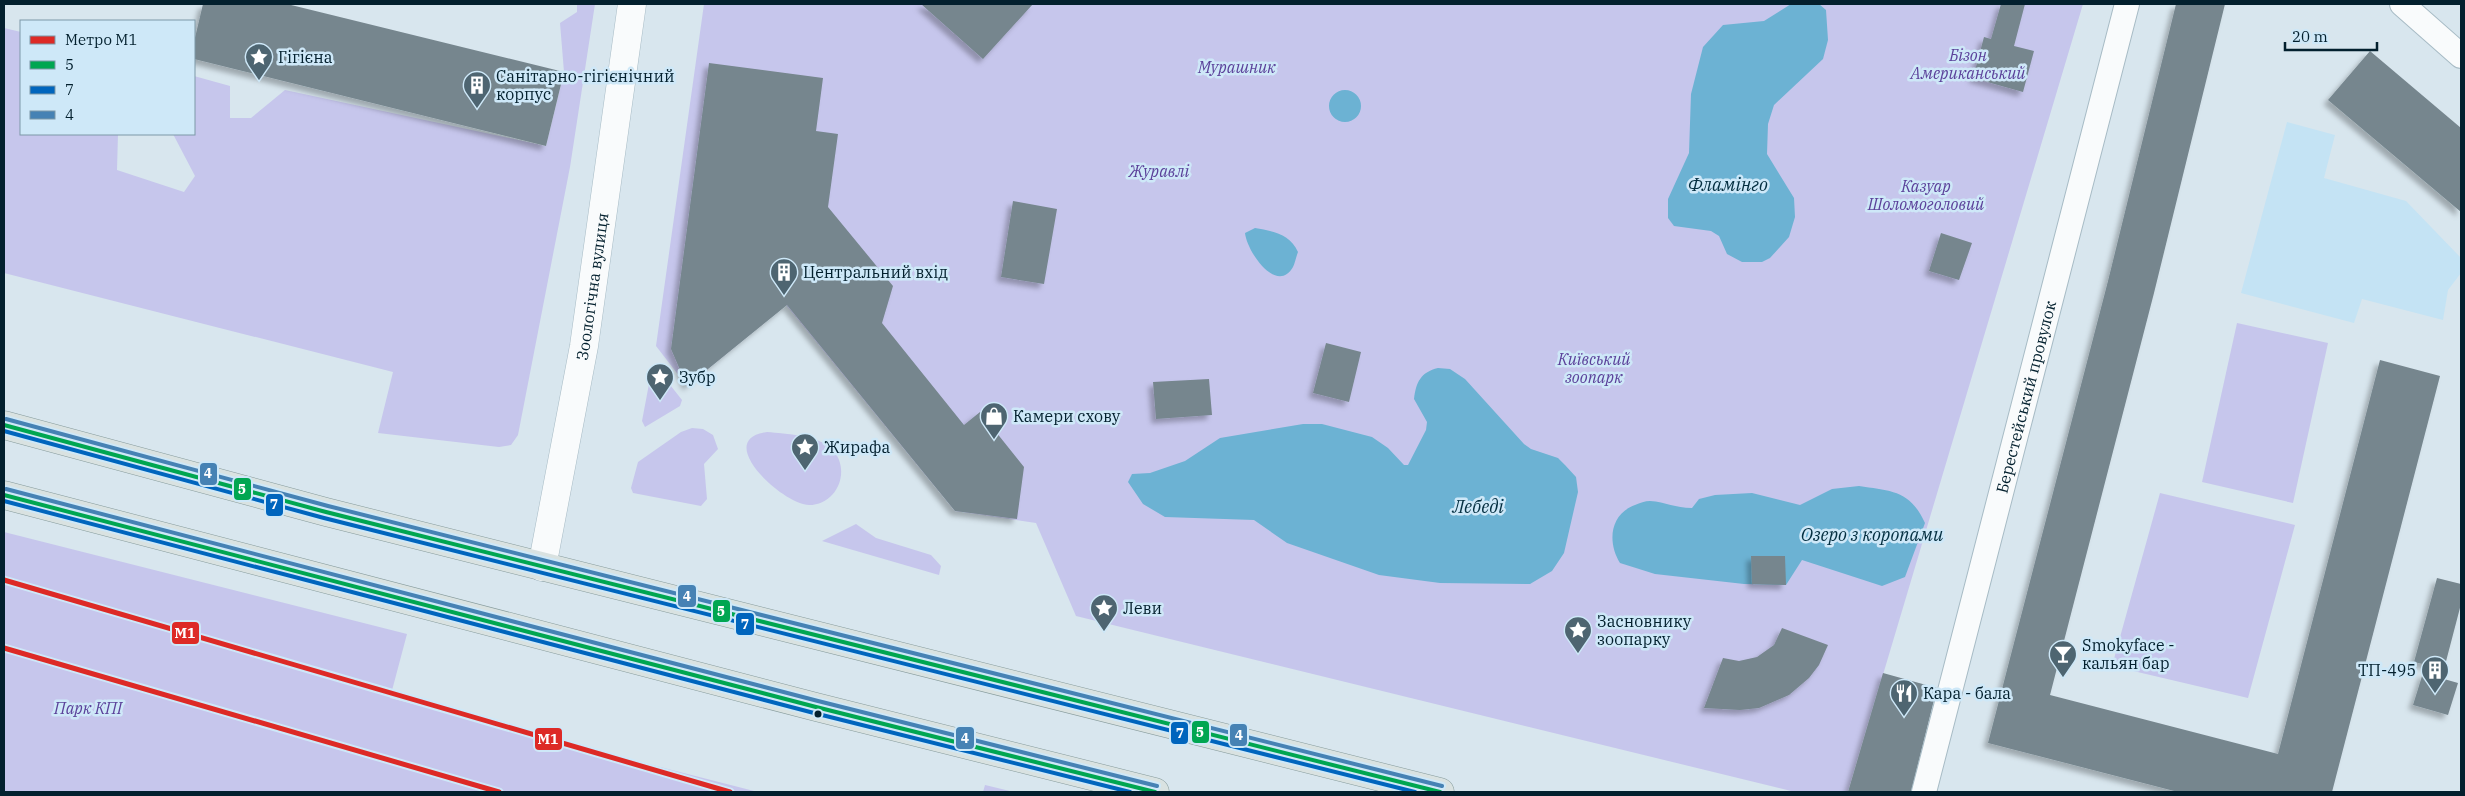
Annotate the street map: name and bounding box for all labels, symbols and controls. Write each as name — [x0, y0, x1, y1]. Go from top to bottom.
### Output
legend — [20, 20, 195, 135]
scale bar — [2285, 20, 2378, 52]
text: 20 m — [2292, 27, 2328, 46]
text: Метро M1 — [65, 30, 137, 49]
place icon: Гігієна — [244, 42, 274, 81]
park label: Бізон Американський — [1910, 45, 2025, 83]
place label: Гігієна — [278, 47, 333, 67]
text: 5 — [65, 55, 74, 74]
park label: Мурашник — [1197, 57, 1276, 77]
place label: Санітарно-гігієнічний корпус — [496, 66, 675, 104]
building icon: Санітарно-гігієнічний корпус — [462, 70, 492, 109]
text: 7 — [65, 80, 74, 99]
text: 4 — [65, 105, 74, 124]
park label: Журавлі — [1128, 161, 1190, 181]
water label: Фламінго — [1688, 173, 1768, 196]
park label: Казуар Шоломоголовий — [1867, 176, 1984, 214]
street label: Зоологічна вулиця — [571, 211, 613, 362]
building icon: Центральний вхід — [769, 257, 799, 296]
place label: Центральний вхід — [803, 262, 948, 282]
street label: Берестейський провулок — [1991, 298, 2060, 495]
park label: Київський зоопарк — [1557, 349, 1630, 387]
place icon: Зубр — [645, 362, 675, 401]
place label: Зубр — [679, 367, 716, 387]
shop icon: Камери схову — [979, 401, 1009, 440]
place label: Камери схову — [1013, 406, 1121, 426]
place icon: Жирафа — [790, 432, 820, 471]
place label: Жирафа — [824, 437, 890, 457]
line badge: 4 — [199, 462, 218, 486]
text: 4 — [204, 464, 212, 482]
line badge: 5 — [233, 477, 252, 501]
text: 5 — [238, 480, 246, 498]
line badge: 7 — [265, 493, 284, 517]
text: 7 — [270, 495, 278, 513]
water label: Лебеді — [1451, 495, 1504, 518]
water label: Озеро з коропами — [1801, 523, 1944, 546]
line badge: 4 — [677, 584, 697, 608]
text: 4 — [683, 587, 691, 605]
place icon: Леви — [1089, 593, 1119, 632]
place label: Леви — [1123, 598, 1162, 618]
line badge: 5 — [712, 599, 731, 623]
text: 5 — [717, 602, 725, 620]
place label: Засновнику зоопарку — [1597, 611, 1692, 649]
line badge: 7 — [735, 612, 755, 636]
text: 7 — [741, 615, 749, 633]
place icon: Засновнику зоопарку — [1563, 615, 1593, 654]
line badge: M1 — [171, 621, 200, 645]
text: M1 — [175, 624, 195, 642]
place label: Smokyface - кальян бар — [2082, 635, 2175, 673]
bar icon: Smokyface - кальян бар — [2048, 639, 2078, 678]
building icon: ТП-495 — [2420, 655, 2450, 694]
place label: ТП-495 — [2358, 660, 2416, 680]
restaurant icon: Кара - бала — [1889, 678, 1919, 717]
place label: Кара - бала — [1923, 683, 2011, 703]
park label: Парк КПІ — [53, 698, 124, 718]
unlabelled marker — [813, 709, 823, 719]
line badge: 5 — [1191, 720, 1210, 744]
line badge: 7 — [1170, 721, 1189, 745]
text: 5 — [1196, 723, 1204, 741]
line badge: 4 — [1229, 723, 1248, 747]
text: 7 — [1176, 724, 1184, 742]
line badge: 4 — [955, 726, 975, 750]
text: 4 — [1235, 726, 1243, 744]
line badge: M1 — [534, 727, 563, 751]
text: 4 — [961, 729, 969, 747]
text: M1 — [538, 730, 558, 748]

